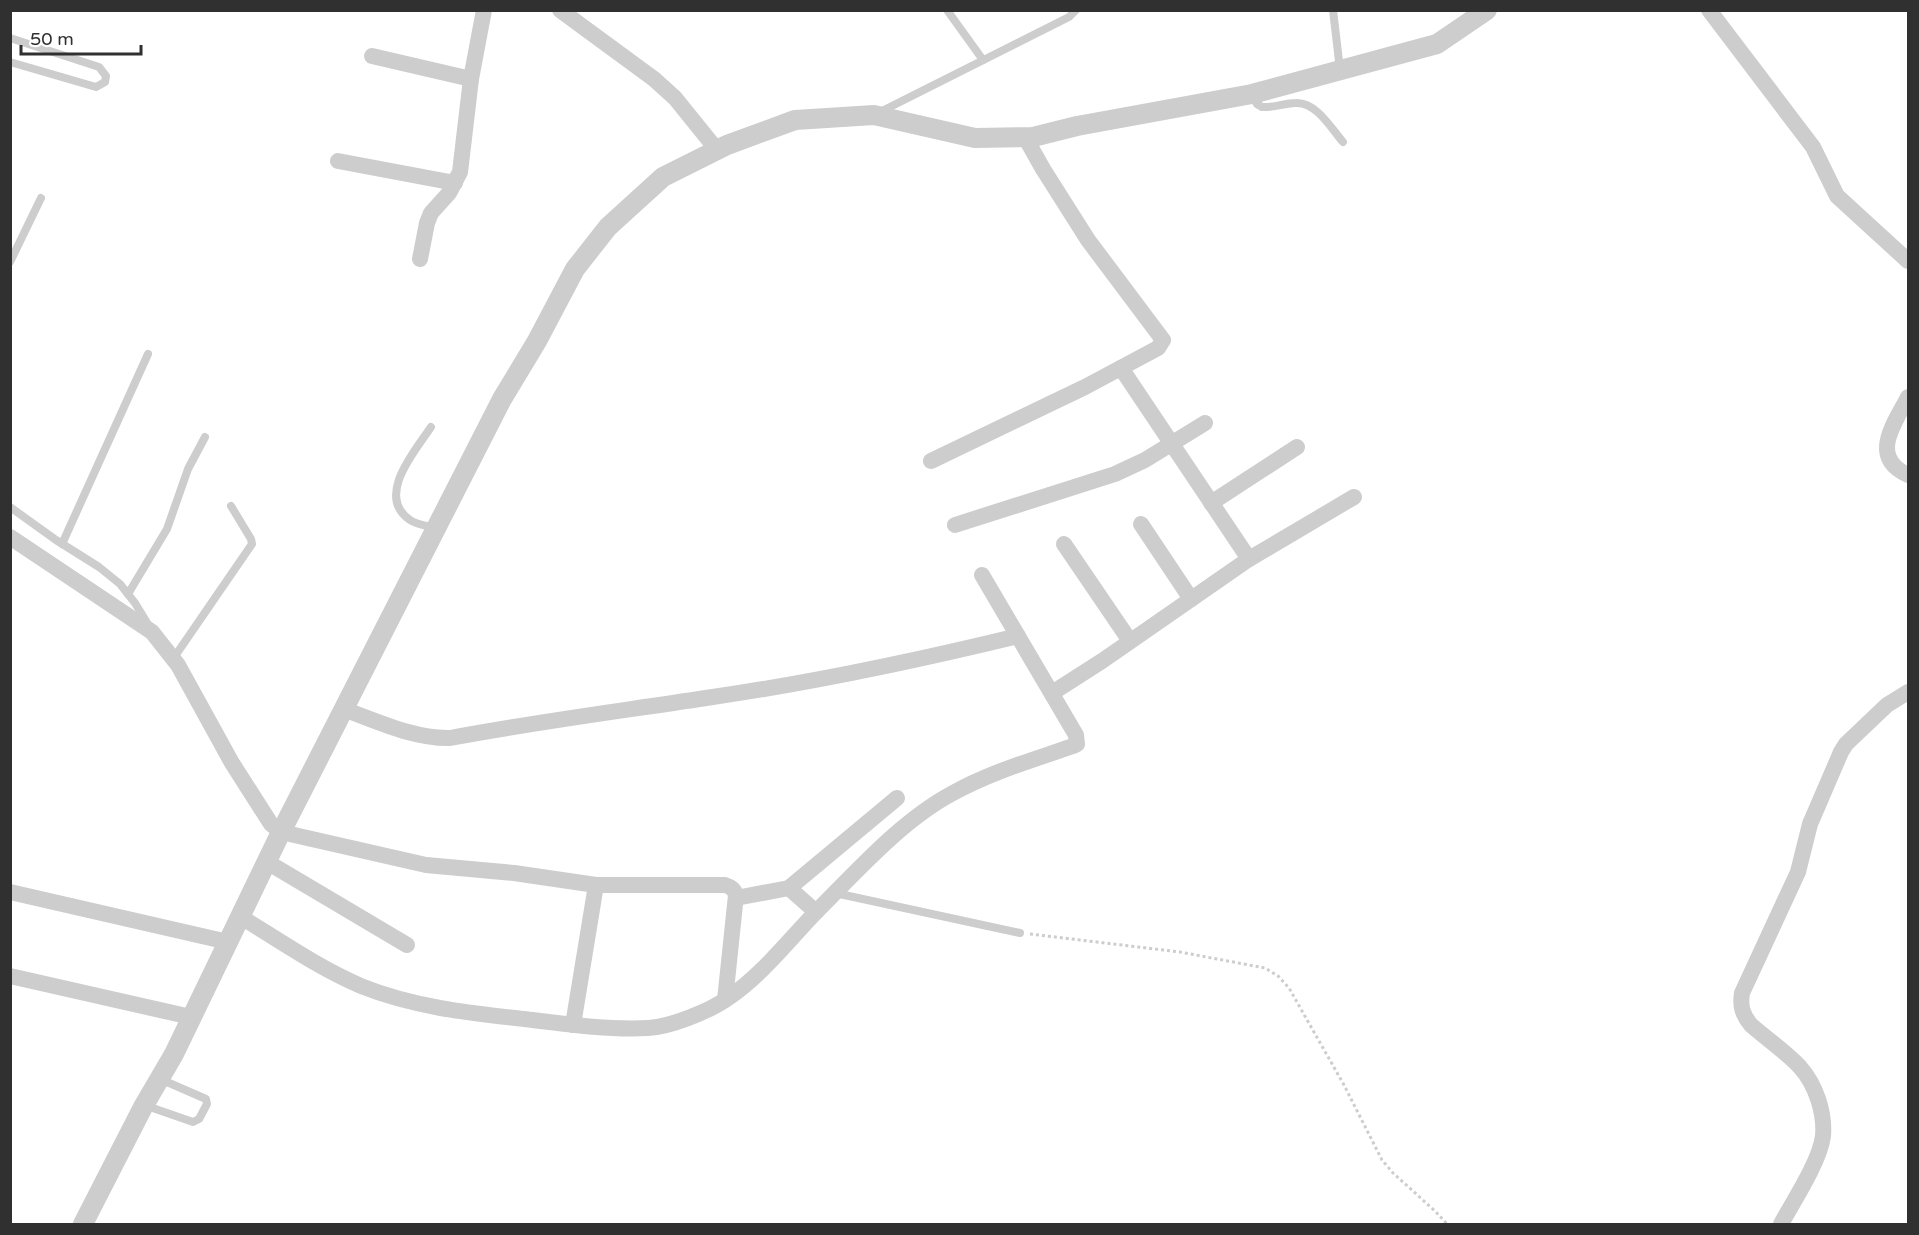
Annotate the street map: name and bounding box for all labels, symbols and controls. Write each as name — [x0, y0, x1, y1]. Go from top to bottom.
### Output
scale bar — [21, 18, 141, 56]
text: 50 m — [30, 28, 74, 50]

